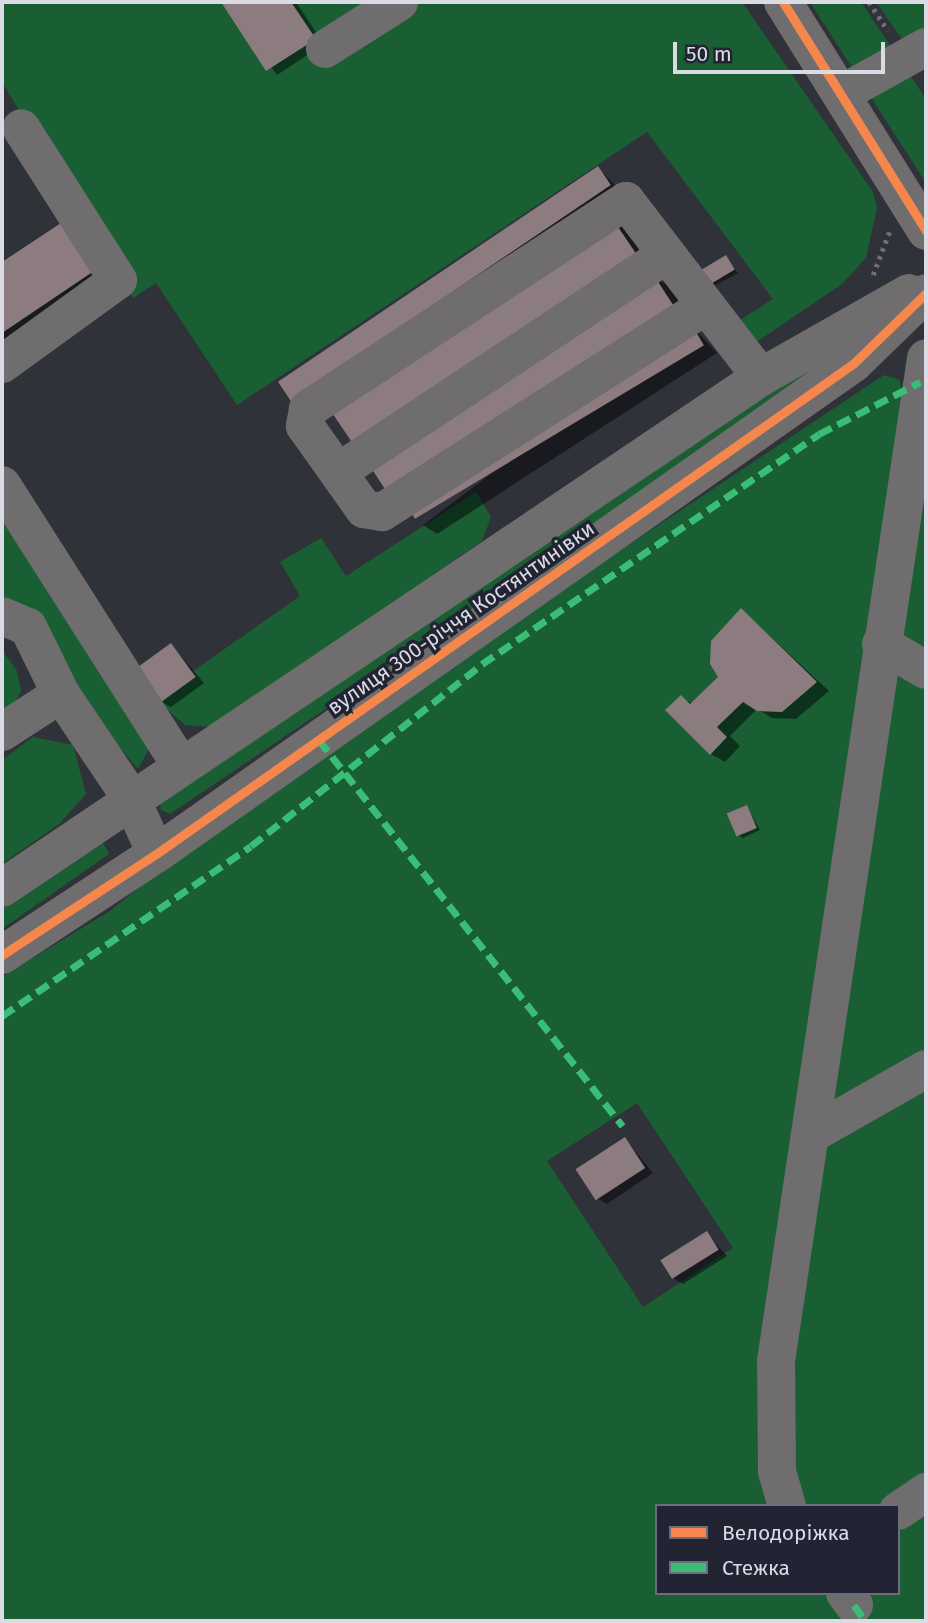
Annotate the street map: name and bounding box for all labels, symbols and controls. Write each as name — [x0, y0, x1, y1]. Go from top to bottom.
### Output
scale bar — [676, 28, 888, 72]
text: 50 m — [686, 41, 732, 67]
street label: вулиця 300-річчя Костянтинівки — [323, 516, 599, 720]
legend — [655, 1504, 900, 1595]
text: Велодоріжка — [722, 1520, 850, 1546]
text: Стежка — [722, 1555, 790, 1581]

